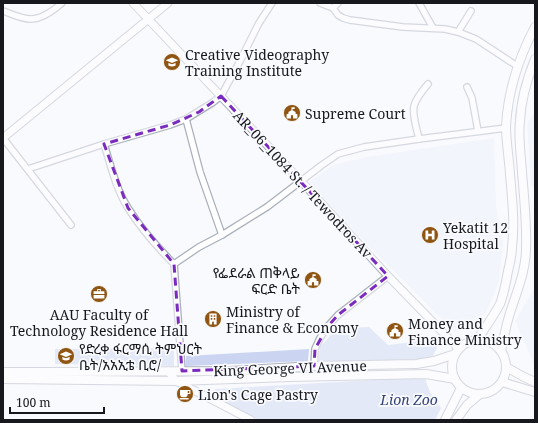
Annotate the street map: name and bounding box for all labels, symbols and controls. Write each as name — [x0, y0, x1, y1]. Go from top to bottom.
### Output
place label: Creative Videography Training Institute — [185, 45, 329, 80]
school or university icon: Creative Videography Training Institute — [162, 52, 182, 72]
public building icon: Supreme Court — [282, 103, 302, 123]
place label: Supreme Court — [305, 104, 406, 123]
street label: AR_06_1084 St. / Tewodros Av — [229, 106, 377, 263]
place label: Yekatit 12 Hospital — [442, 218, 508, 253]
hospital icon: Yekatit 12 Hospital — [420, 225, 440, 245]
place label: የፌደራል ጠቅላይ ፍርድ ቤት — [213, 263, 301, 298]
public building icon: የፌደራል ጠቅላይ ፍርድ ቤት — [303, 270, 323, 290]
office icon: AAU Faculty of Technology Residence Hall — [89, 284, 109, 304]
place label: Ministry of Finance & Economy — [226, 302, 358, 337]
place label: AAU Faculty of Technology Residence Hall — [10, 305, 189, 340]
building icon: Ministry of Finance & Economy — [203, 309, 223, 329]
place label: Money and Finance Ministry — [408, 314, 522, 349]
public building icon: Money and Finance Ministry — [385, 321, 405, 341]
place label: የድረቀ ፋርማሲ ትምህርት ቤት/አአኢቴ ቢሮ/ — [79, 339, 202, 374]
school or university icon: የድረቀ ፋርማሲ ትምህርት ቤት/አአኢቴ ቢሮ/ — [56, 346, 76, 366]
street label: King George VI Avenue — [213, 356, 367, 380]
cafe icon: Lion's Cage Pastry — [175, 384, 195, 404]
place label: Lion's Cage Pastry — [198, 385, 318, 404]
scale bar — [10, 389, 104, 415]
park label: Lion Zoo — [379, 390, 438, 409]
text: 100 m — [16, 394, 51, 411]

